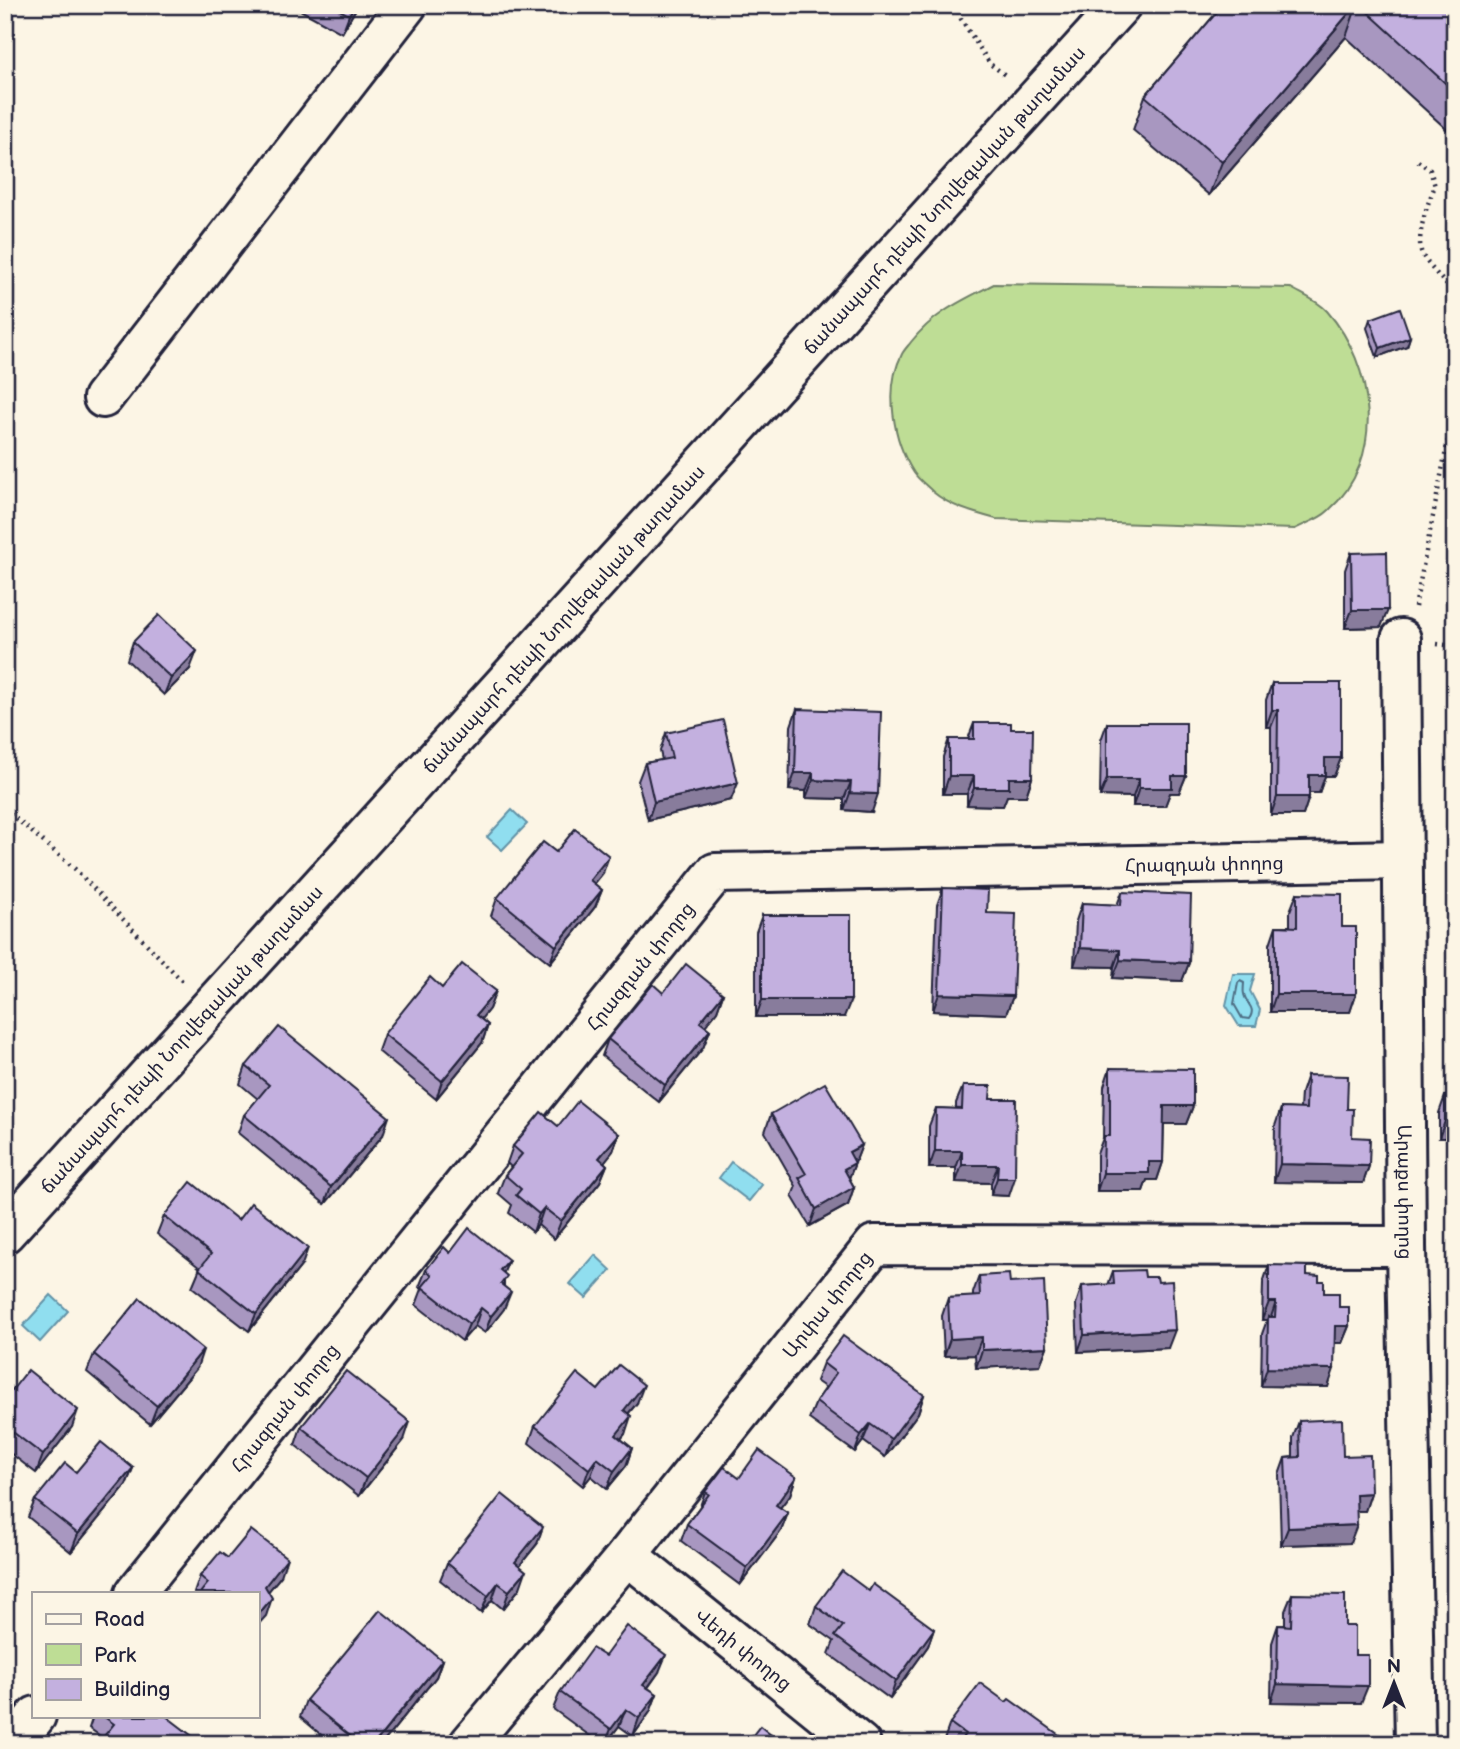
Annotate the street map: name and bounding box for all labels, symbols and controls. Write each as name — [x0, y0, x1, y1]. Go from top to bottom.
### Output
street label: ճանապարհ դեպի Նորվեգական թաղամաս — [799, 42, 1091, 360]
street label: ճանապարհ դեպի Նորվեգական թաղամաս — [418, 461, 710, 779]
street label: Հրազդան փողոց — [1125, 852, 1284, 878]
street label: ճանապարհ դեպի Նորվեգական թաղամաս — [36, 881, 328, 1199]
street label: Հրազդան փողոց — [582, 898, 700, 1036]
street label: Արաքս փողոց — [1392, 1124, 1416, 1260]
street label: Արփա փողոց — [778, 1247, 878, 1363]
street label: Հրազդան փողոց — [227, 1340, 344, 1478]
legend — [32, 1592, 259, 1718]
street label: Վեդի փողոց — [690, 1605, 796, 1696]
text: Road — [94, 1607, 145, 1632]
text: Park — [94, 1643, 137, 1668]
north arrow — [1358, 1648, 1428, 1718]
text: N — [1387, 1656, 1401, 1679]
text: Building — [94, 1677, 170, 1702]

